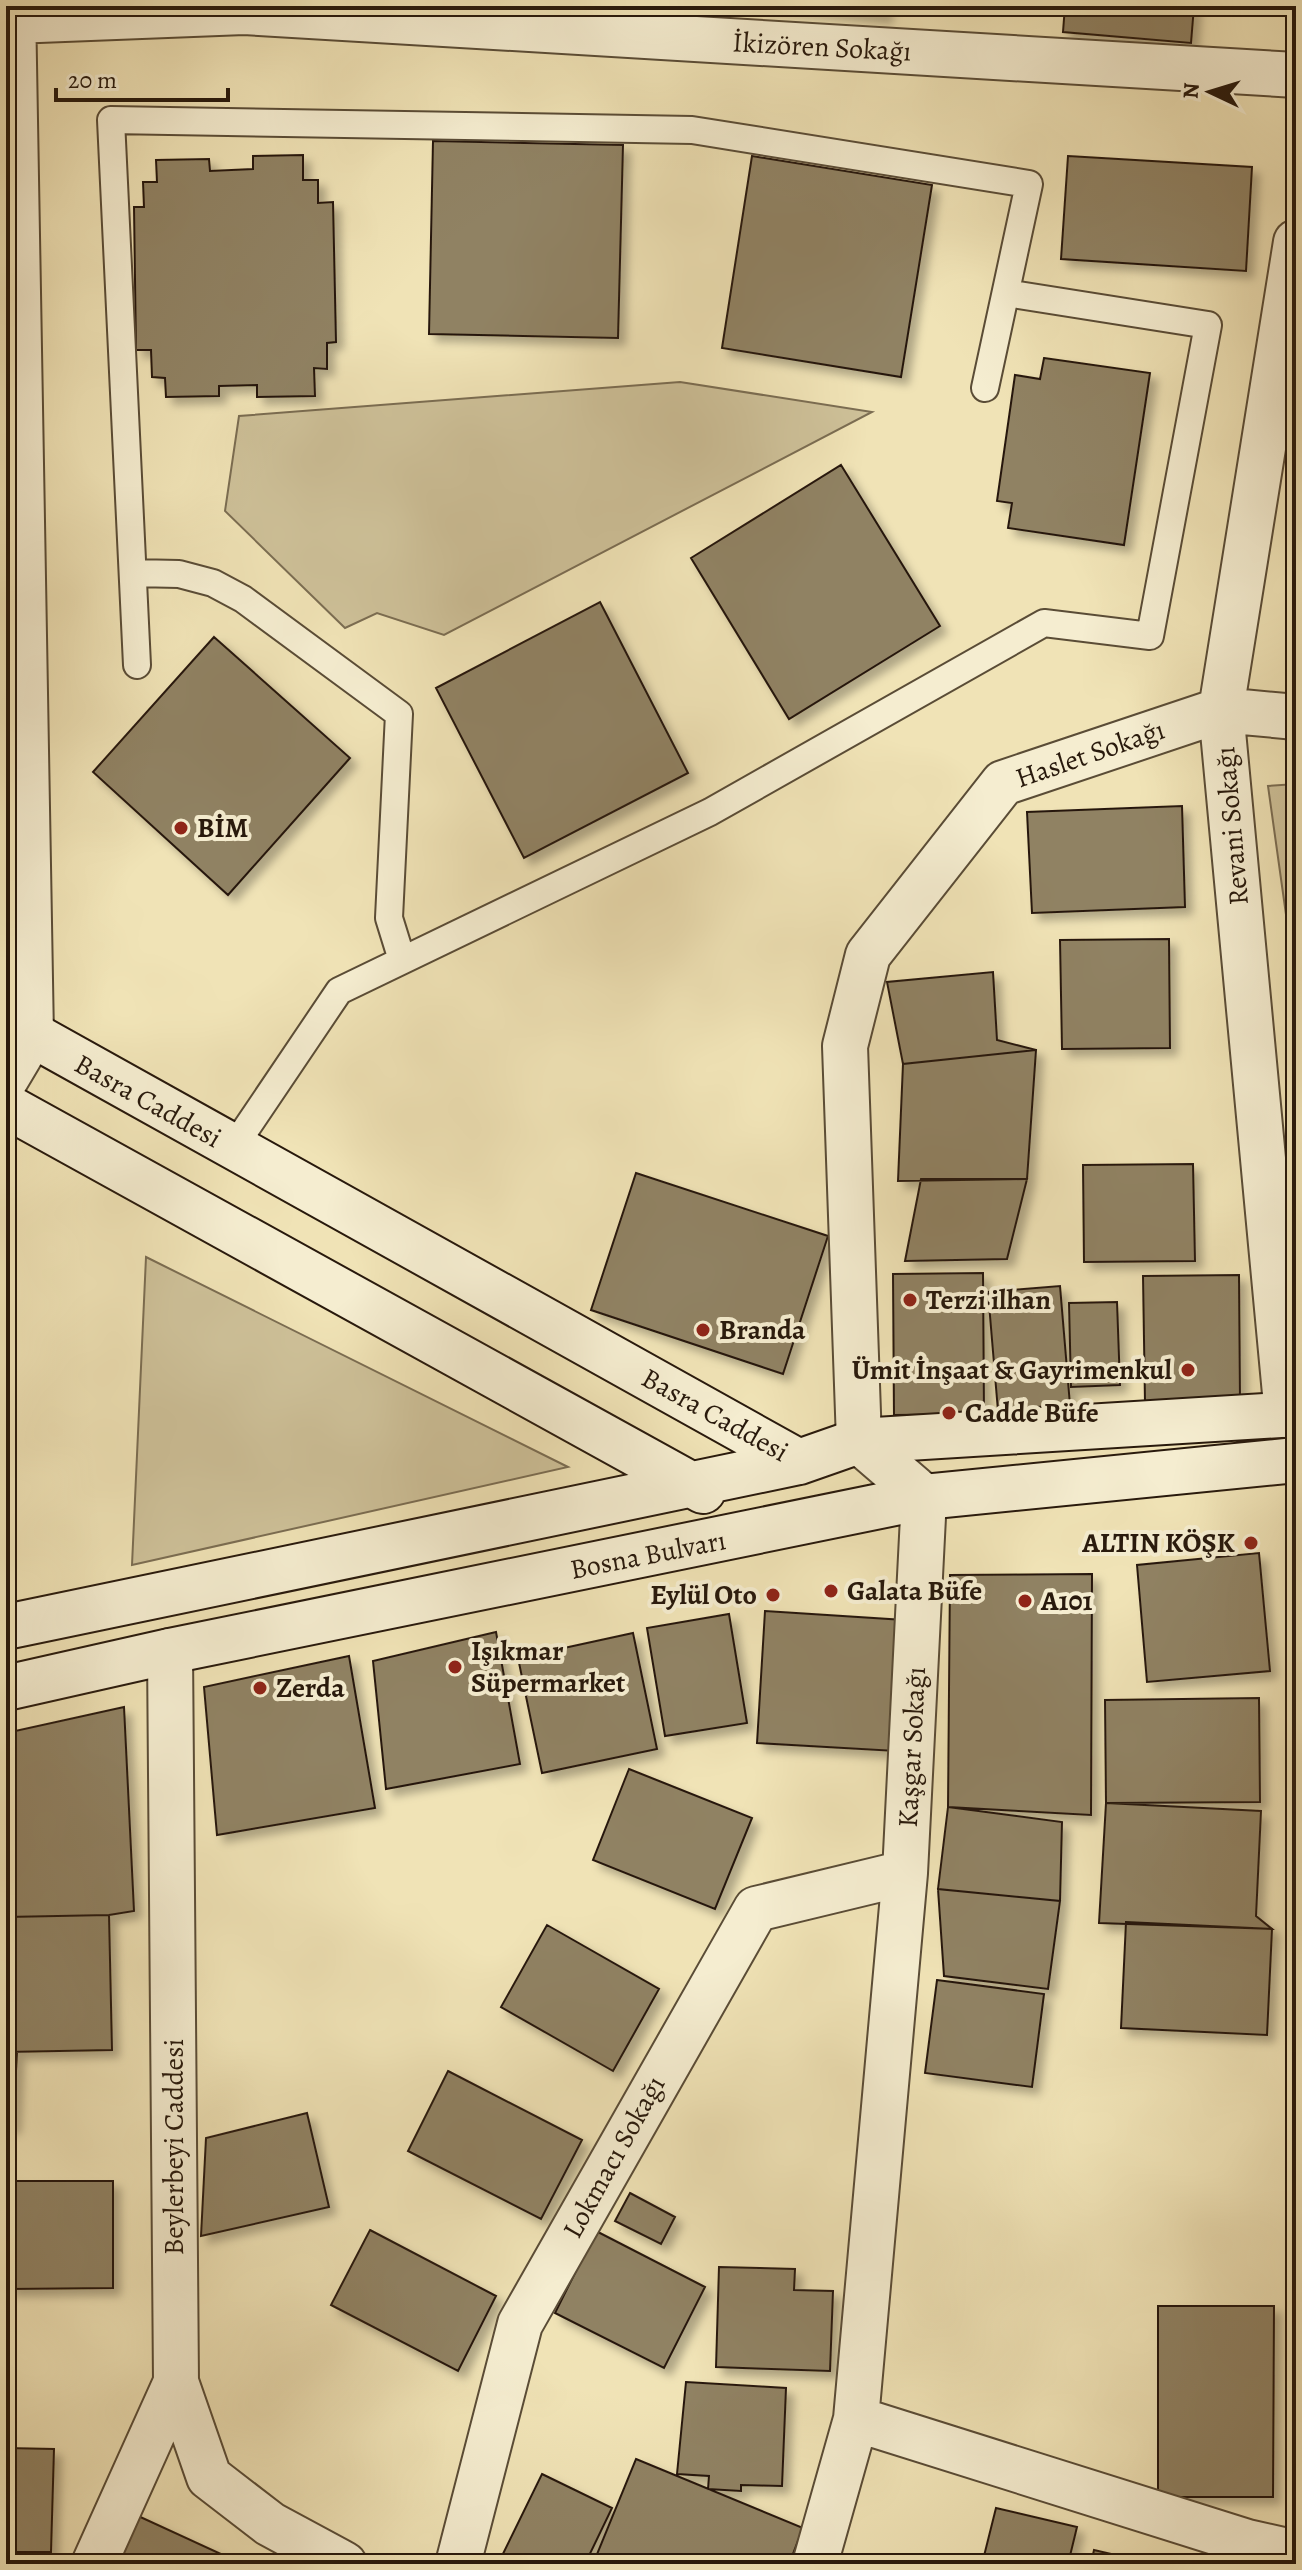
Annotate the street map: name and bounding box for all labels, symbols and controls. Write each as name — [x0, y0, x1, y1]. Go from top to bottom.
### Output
street label: İkizören Sokağı — [732, 23, 912, 71]
scale bar — [56, 52, 228, 102]
north arrow — [1170, 52, 1250, 132]
text: 20 m — [68, 64, 117, 96]
text: N — [1176, 82, 1207, 100]
street label: Haslet Sokağı — [1010, 711, 1170, 797]
street label: Revani Sokağı — [1206, 745, 1258, 907]
place label: BİM — [197, 809, 248, 847]
marker: BİM — [172, 819, 190, 837]
street label: Basra Caddesi — [68, 1045, 228, 1157]
place label: Terzi ilhan — [926, 1281, 1051, 1319]
marker: Terzi ilhan — [901, 1291, 919, 1309]
place label: Branda — [719, 1311, 806, 1349]
marker: Branda — [694, 1321, 712, 1339]
place label: Ümit İnşaat & Gayrimenkul — [852, 1351, 1173, 1389]
street label: Basra Caddesi — [635, 1359, 795, 1471]
marker: Ümit İnşaat & Gayrimenkul — [1179, 1361, 1197, 1379]
place label: Cadde Büfe — [965, 1394, 1099, 1432]
marker: Cadde Büfe — [940, 1404, 958, 1422]
street label: Bosna Bulvarı — [567, 1521, 729, 1589]
place label: ALTIN KÖŞK — [1081, 1524, 1236, 1562]
marker: ALTIN KÖŞK — [1242, 1534, 1260, 1552]
place label: Galata Büfe — [847, 1572, 982, 1610]
place label: Eylül Oto — [650, 1576, 757, 1614]
marker: Galata Büfe — [822, 1582, 840, 1600]
place label: A101 — [1040, 1582, 1093, 1620]
marker: Eylül Oto — [764, 1586, 782, 1604]
marker: A101 — [1016, 1592, 1034, 1610]
place label: Işıkmar Süpermarket — [471, 1632, 625, 1702]
marker: Işıkmar Süpermarket — [446, 1658, 464, 1676]
street label: Kaşgar Sokağı — [889, 1666, 935, 1828]
place label: Zerda — [276, 1669, 345, 1707]
marker: Zerda — [251, 1679, 269, 1697]
street label: Beylerbeyi Caddesi — [155, 2039, 193, 2255]
street label: Lokmacı Sokağı — [554, 2069, 674, 2245]

